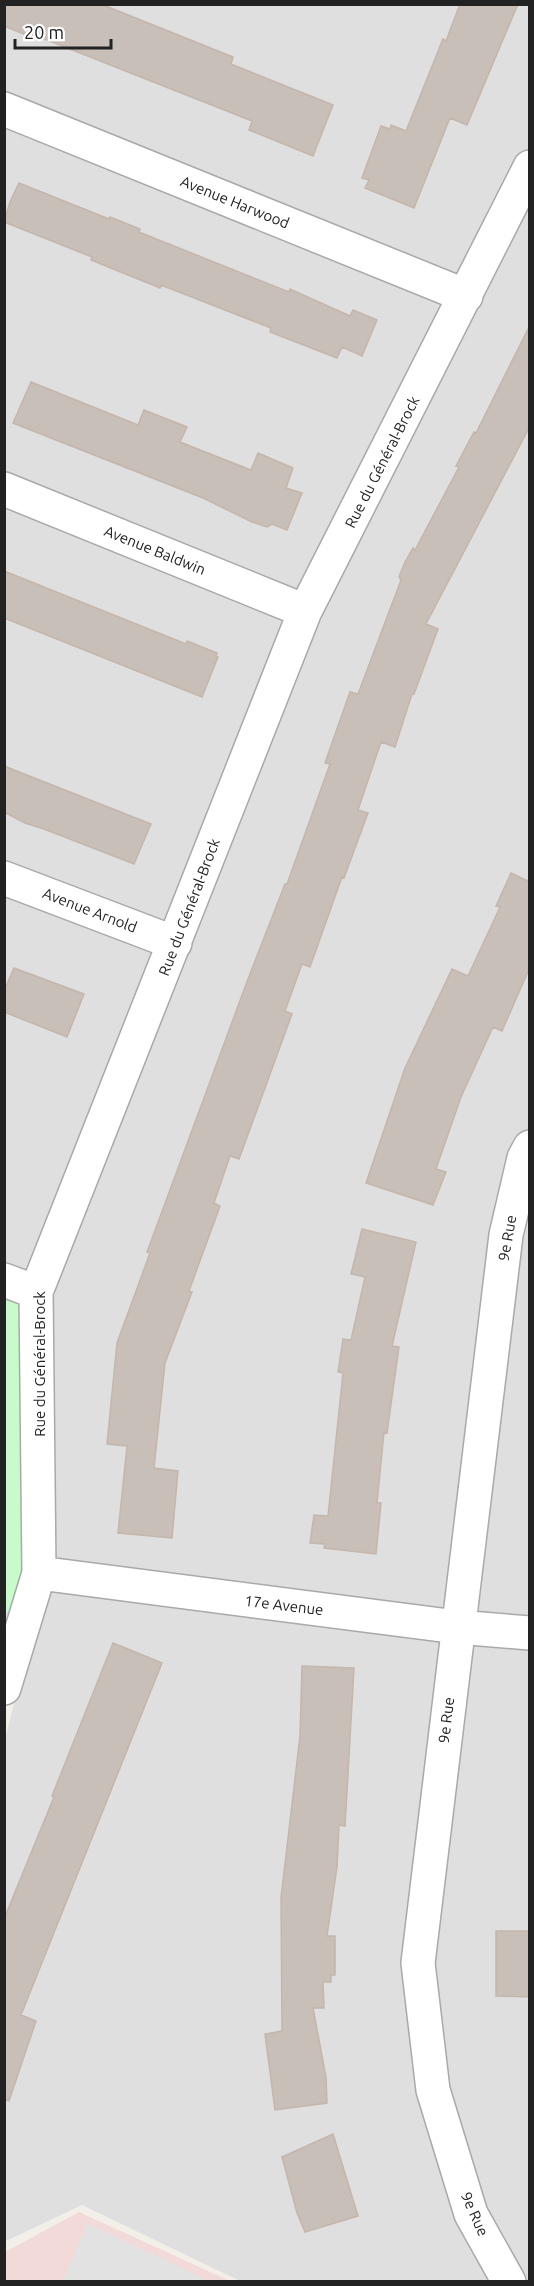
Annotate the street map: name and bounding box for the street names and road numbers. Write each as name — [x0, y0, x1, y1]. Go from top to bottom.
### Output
street label: Avenue Harwood — [178, 172, 292, 232]
street label: Rue du Général-Brock — [341, 393, 423, 531]
street label: Avenue Baldwin — [102, 522, 208, 578]
street label: Rue du Général-Brock — [155, 836, 223, 978]
street label: Avenue Arnold — [41, 884, 139, 936]
street label: 9e Rue — [495, 1214, 519, 1262]
street label: Rue du Général-Brock — [31, 1291, 48, 1437]
street label: 17e Avenue — [244, 1592, 324, 1618]
street label: 9e Rue — [435, 1696, 457, 1744]
street label: 9e Rue — [458, 2189, 492, 2239]

